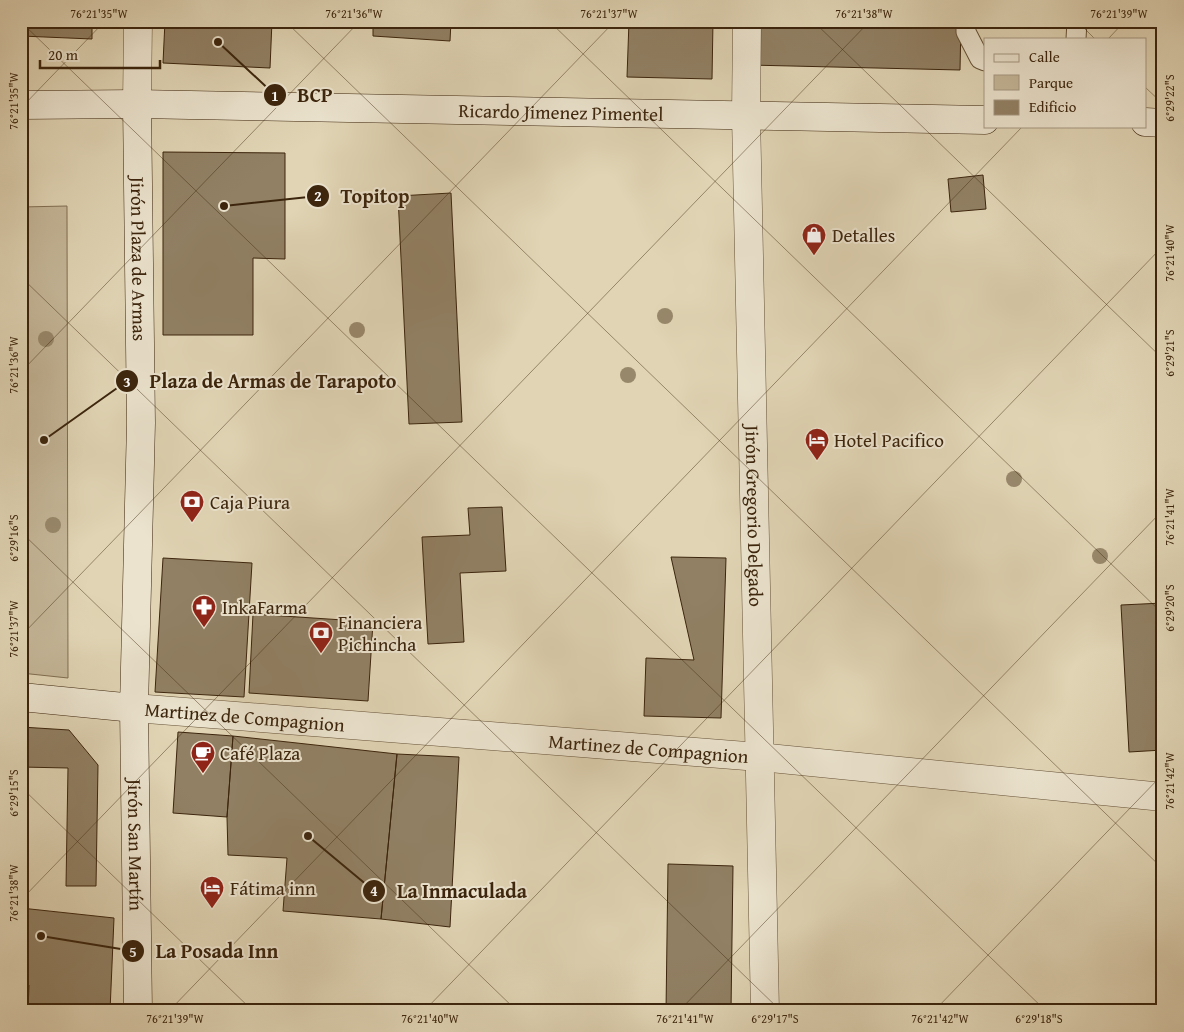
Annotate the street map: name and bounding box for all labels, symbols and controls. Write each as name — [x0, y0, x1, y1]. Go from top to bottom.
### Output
text: 76°21'35"W — [70, 5, 129, 22]
text: 76°21'36"W — [325, 5, 384, 22]
text: 76°21'37"W — [580, 5, 639, 22]
text: 76°21'38"W — [835, 5, 894, 22]
text: 76°21'39"W — [1090, 5, 1149, 22]
scale bar — [40, 38, 160, 70]
legend — [984, 38, 1146, 128]
text: 20 m — [48, 44, 79, 65]
text: Calle — [1029, 46, 1060, 67]
text: 76°21'35"W — [5, 71, 22, 130]
text: Parque — [1029, 72, 1073, 93]
text: 6°29'22"S — [1161, 74, 1178, 122]
callout: BCP — [263, 78, 343, 113]
text: BCP — [297, 80, 333, 109]
text: 1 — [271, 85, 279, 106]
street label: Ricardo Jimenez Pimentel — [458, 96, 664, 128]
text: Edificio — [1029, 96, 1077, 117]
street label: Jirón Plaza de Armas — [124, 175, 154, 341]
callout: Topitop — [305, 178, 419, 213]
text: Topitop — [341, 181, 409, 210]
text: 2 — [314, 185, 322, 206]
place label: Detalles — [832, 221, 895, 249]
shop icon: Detalles — [801, 222, 827, 256]
text: 76°21'40"W — [1161, 223, 1178, 282]
text: 6°29'21"S — [1161, 329, 1178, 377]
text: 76°21'36"W — [5, 335, 22, 394]
callout: Plaza de Armas de Tarapoto — [115, 364, 406, 399]
text: Plaza de Armas de Tarapoto — [150, 366, 397, 395]
text: 3 — [123, 371, 131, 392]
street label: Jirón Gregorio Delgado — [739, 423, 770, 607]
place label: Hotel Pacifico — [834, 426, 944, 454]
hotel icon: Hotel Pacifico — [804, 427, 830, 461]
text: 76°21'41"W — [1161, 487, 1178, 546]
place label: Caja Piura — [210, 488, 290, 516]
bank icon: Caja Piura — [179, 489, 205, 523]
text: 6°29'16"S — [5, 514, 22, 562]
text: 6°29'20"S — [1161, 584, 1178, 632]
place label: InkaFarma — [222, 593, 307, 621]
pharmacy icon: InkaFarma — [191, 594, 217, 628]
text: 76°21'37"W — [5, 599, 22, 658]
place label: Financiera Pichincha — [338, 608, 422, 658]
bank icon: Financiera Pichincha — [308, 620, 334, 654]
street label: Martinez de Compagnion — [144, 695, 346, 738]
street label: Martinez de Compagnion — [547, 727, 750, 770]
place label: Café Plaza — [220, 739, 300, 767]
cafe icon: Café Plaza — [190, 740, 216, 774]
text: 76°21'42"W — [1161, 751, 1178, 810]
text: 6°29'15"S — [5, 769, 22, 817]
street label: Jirón San Martín — [121, 777, 151, 911]
text: 76°21'38"W — [5, 863, 22, 922]
callout: La Inmaculada — [362, 873, 537, 908]
place label: Fátima inn — [230, 874, 316, 902]
hotel icon: Fátima inn — [199, 875, 225, 909]
text: La Inmaculada — [397, 876, 528, 905]
text: 4 — [370, 880, 378, 901]
callout: La Posada Inn — [120, 934, 288, 969]
text: La Posada Inn — [156, 936, 279, 965]
text: 5 — [129, 941, 137, 962]
text: 76°21'39"W — [146, 1010, 205, 1027]
text: 76°21'40"W — [401, 1010, 460, 1027]
text: 76°21'41"W — [656, 1010, 715, 1027]
text: 6°29'17"S — [751, 1010, 799, 1027]
text: 76°21'42"W — [911, 1010, 970, 1027]
text: 6°29'18"S — [1015, 1010, 1063, 1027]

